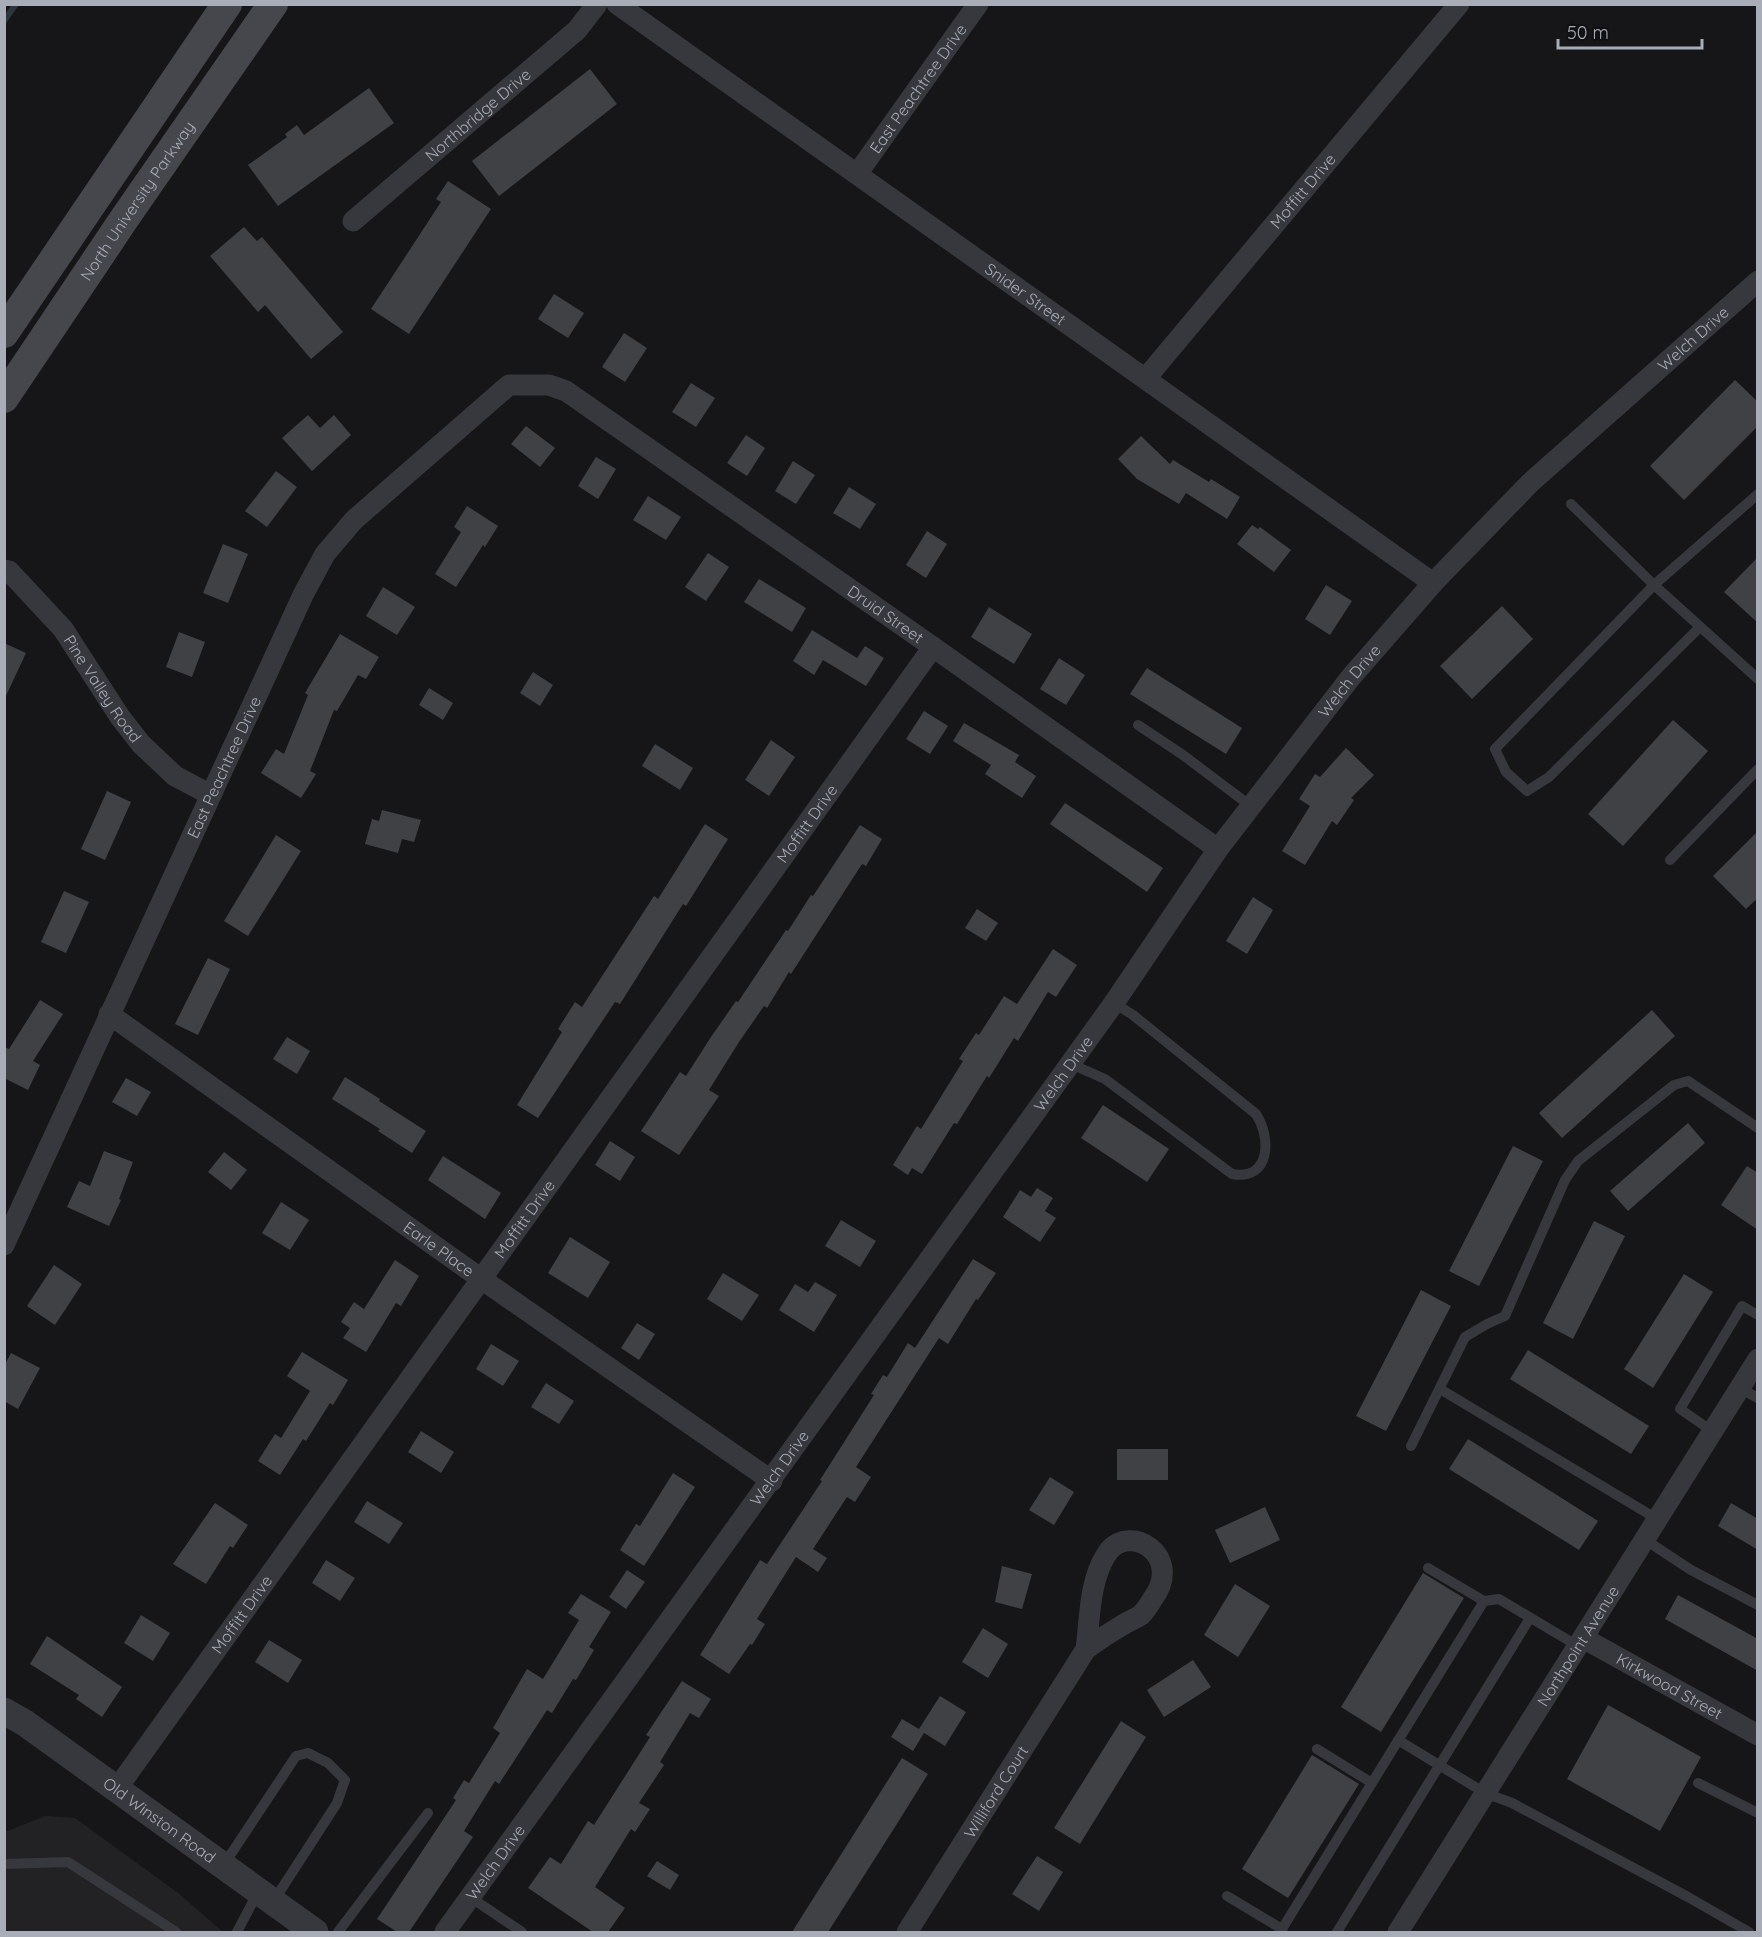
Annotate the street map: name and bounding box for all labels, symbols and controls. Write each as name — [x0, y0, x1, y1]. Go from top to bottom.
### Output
scale bar — [1558, 12, 1702, 50]
street label: East Peachtree Drive — [865, 20, 971, 157]
text: 50 m — [1567, 21, 1609, 44]
street label: Northbridge Drive — [421, 64, 535, 165]
street label: North University Parkway — [76, 117, 199, 284]
street label: Moffitt Drive — [1266, 149, 1340, 232]
street label: Snider Street — [981, 258, 1070, 329]
street label: Welch Drive — [1653, 302, 1733, 375]
street label: Druid Street — [844, 581, 927, 647]
street label: Pine Valley Road — [60, 631, 146, 746]
street label: Welch Drive — [1314, 640, 1385, 721]
street label: East Peachtree Drive — [183, 693, 265, 841]
street label: Moffitt Drive — [772, 780, 842, 867]
street label: Welch Drive — [1029, 1032, 1097, 1115]
street label: Moffitt Drive — [489, 1176, 559, 1262]
street label: Earle Place — [400, 1217, 478, 1281]
street label: Welch Drive — [745, 1426, 813, 1509]
street label: Moffitt Drive — [207, 1571, 276, 1657]
street label: Northpoint Avenue — [1532, 1582, 1623, 1710]
street label: Kirkwood Street — [1613, 1649, 1726, 1723]
street label: Williford Court — [959, 1742, 1032, 1842]
street label: Old Winston Road — [99, 1773, 220, 1867]
street label: Welch Drive — [461, 1821, 529, 1904]

